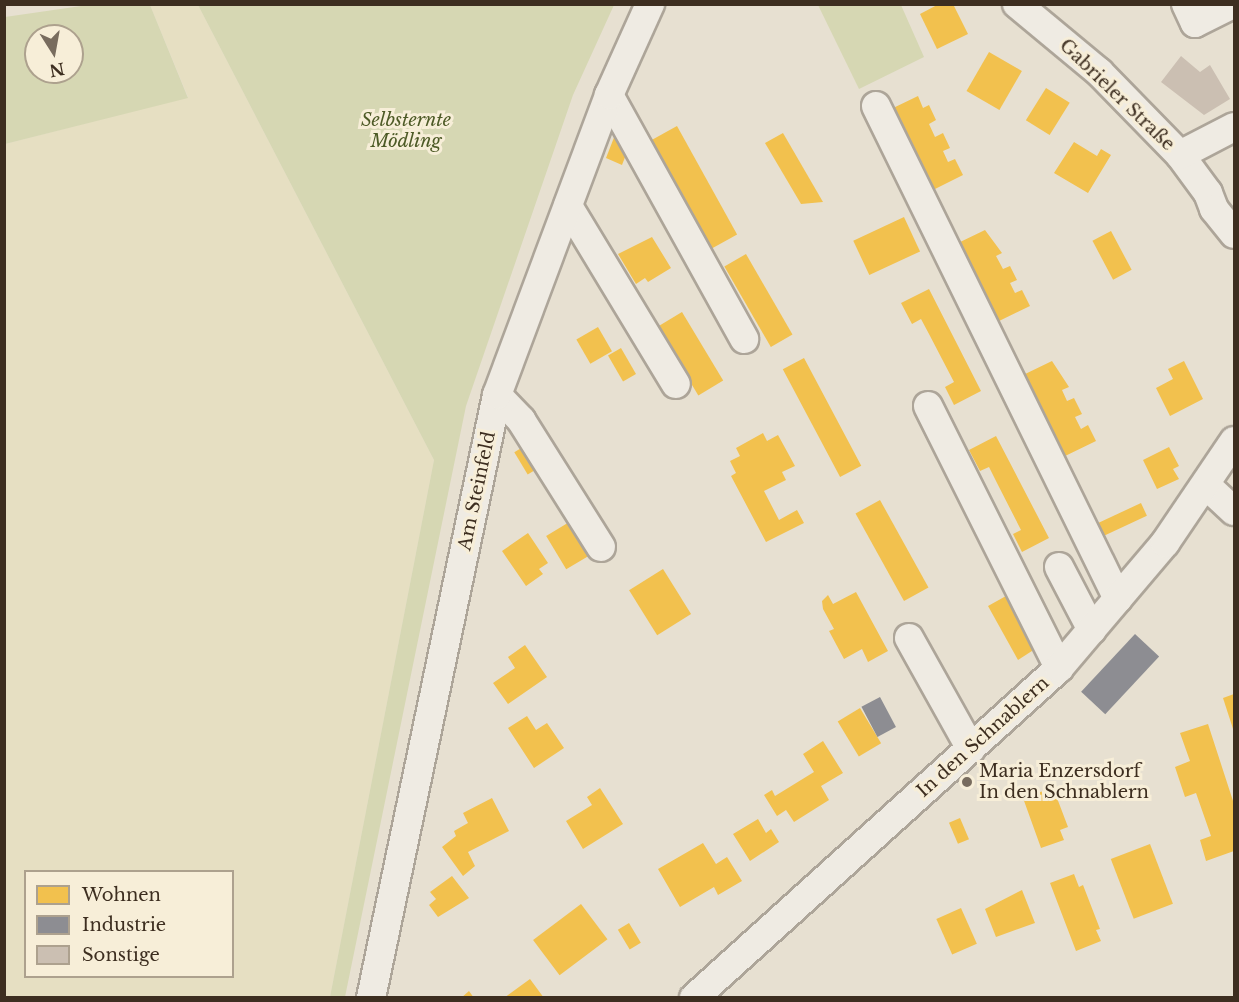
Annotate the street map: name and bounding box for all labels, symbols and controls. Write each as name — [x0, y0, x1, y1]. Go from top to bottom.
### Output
north arrow — [24, 24, 84, 84]
street label: Gabrieler Straße — [1055, 34, 1179, 156]
text: N — [48, 58, 66, 81]
park label: Selbsternte Mödling — [361, 110, 451, 152]
street label: Am Steinfeld — [454, 430, 500, 552]
street label: In den Schnablern — [913, 672, 1053, 802]
place label: Maria Enzersdorf In den Schnablern — [979, 761, 1149, 804]
marker: Maria Enzersdorf In den Schnablern — [960, 775, 974, 789]
legend — [24, 870, 234, 978]
text: Wohnen — [82, 884, 161, 906]
text: Industrie — [82, 914, 166, 936]
text: Sonstige — [82, 944, 160, 966]

